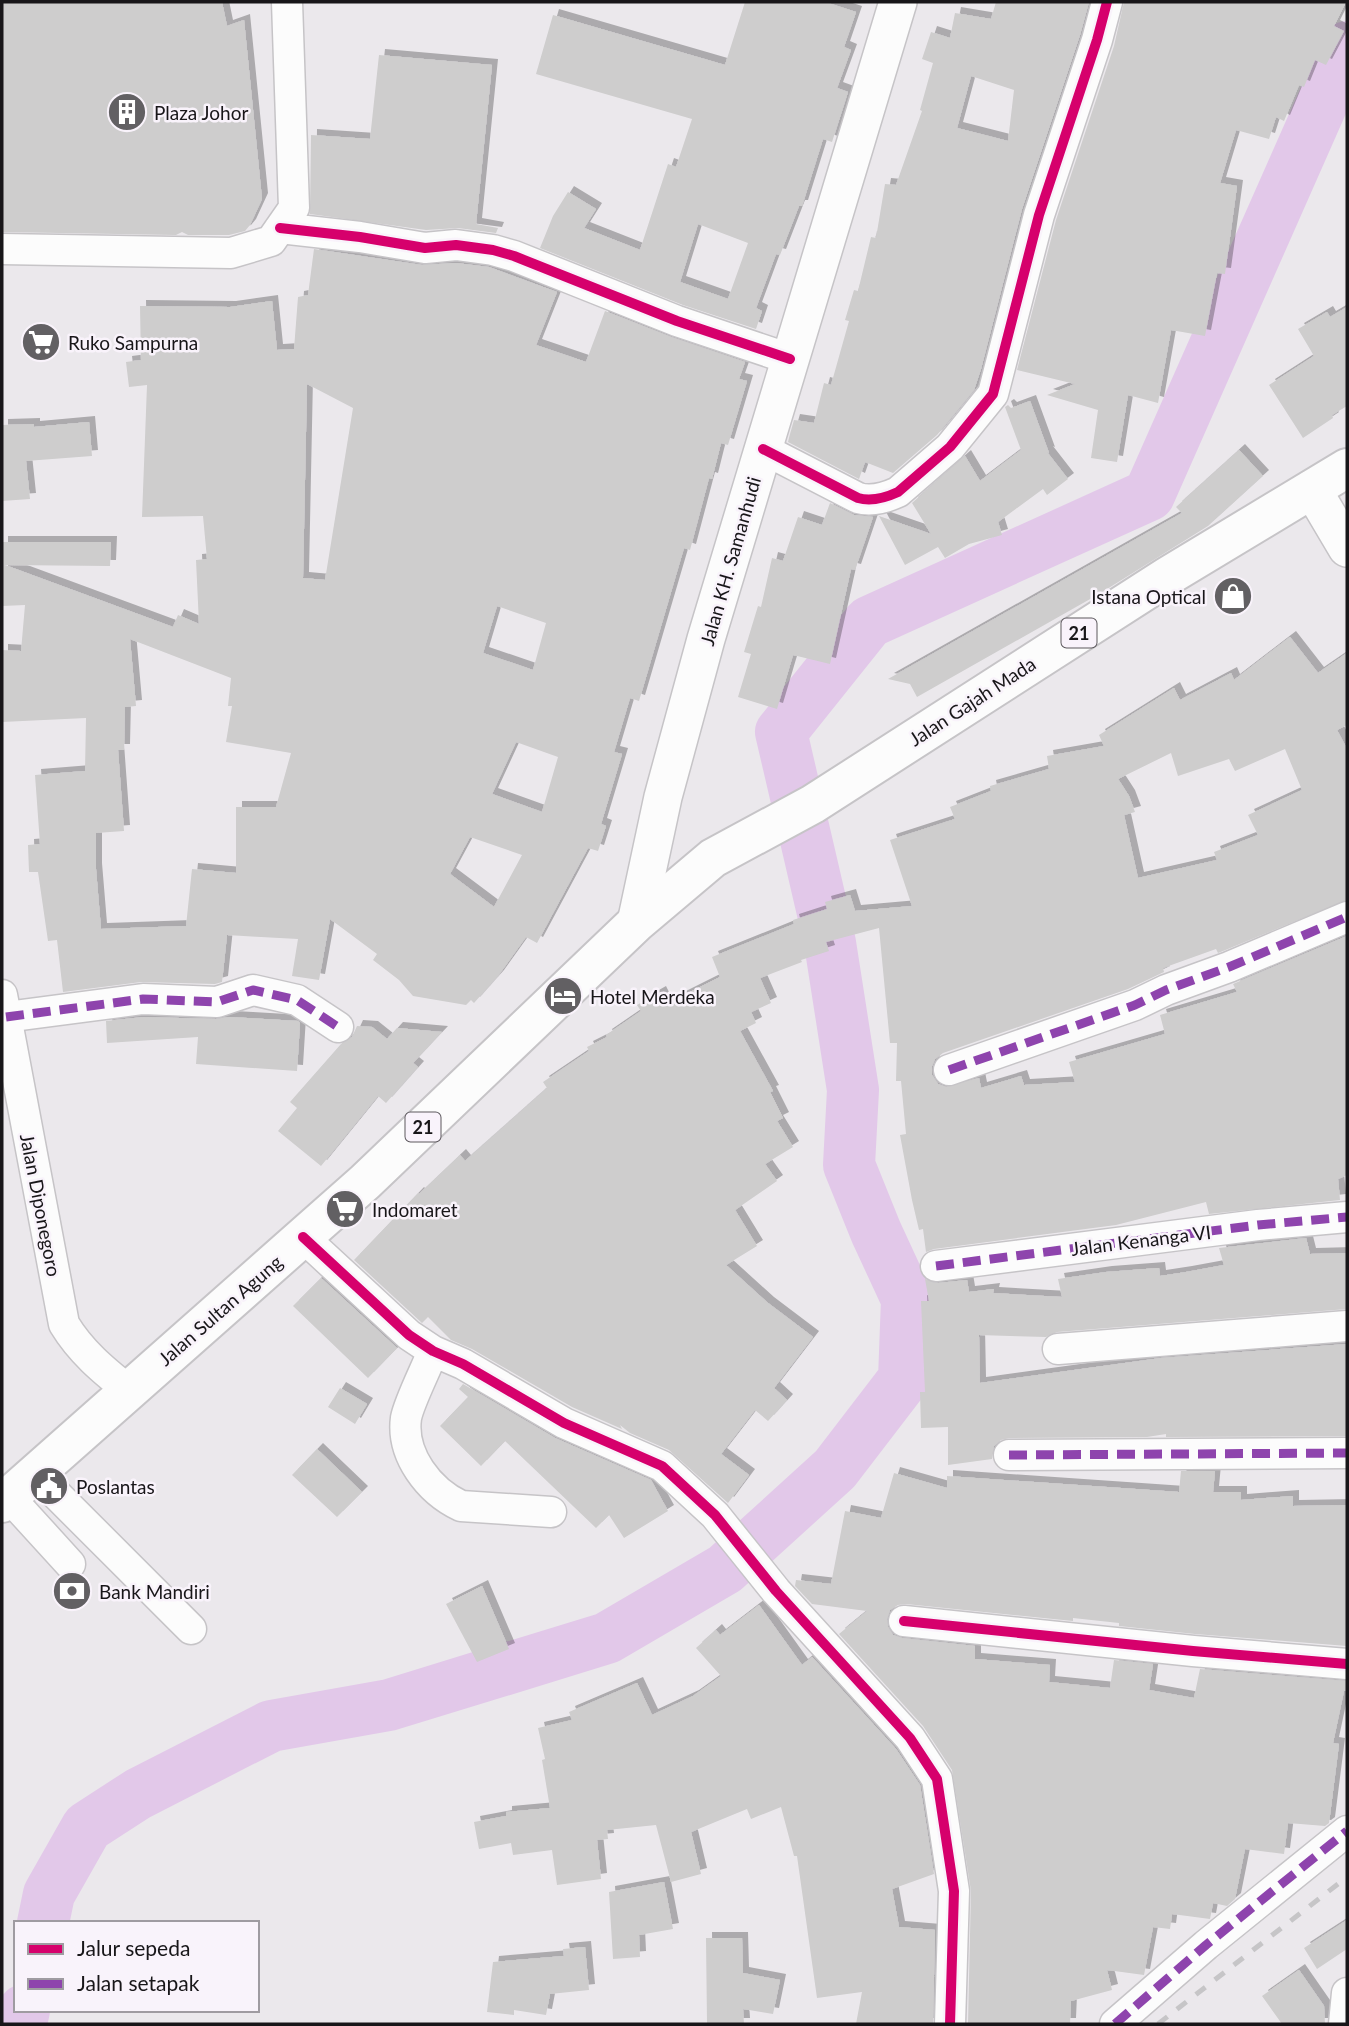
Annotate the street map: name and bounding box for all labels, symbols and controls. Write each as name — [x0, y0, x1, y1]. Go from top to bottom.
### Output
building icon: Plaza Johor — [106, 91, 148, 133]
place label: Plaza Johor — [154, 101, 248, 124]
supermarket icon: Ruko Sampurna — [20, 321, 62, 363]
place label: Ruko Sampurna — [68, 331, 198, 354]
street label: Jalan KH. Samanhudi — [695, 474, 765, 648]
shop icon: Istana Optical — [1212, 575, 1254, 617]
place label: Istana Optical — [1091, 585, 1206, 608]
road number: 21 — [1062, 618, 1096, 648]
street label: Jalan Gajah Mada — [904, 652, 1040, 750]
hotel icon: Hotel Merdeka — [542, 975, 584, 1017]
place label: Hotel Merdeka — [590, 985, 715, 1008]
road number: 21 — [406, 1112, 440, 1142]
street label: Jalan Diponegoro — [16, 1132, 66, 1278]
supermarket icon: Indomaret — [324, 1188, 366, 1230]
place label: Indomaret — [372, 1198, 458, 1221]
street label: Jalan Kenanga VI — [1070, 1220, 1212, 1260]
street label: Jalan Sultan Agung — [153, 1250, 287, 1370]
public building icon: Poslantas — [28, 1465, 70, 1507]
place label: Poslantas — [76, 1475, 155, 1498]
bank icon: Bank Mandiri — [51, 1570, 93, 1612]
place label: Bank Mandiri — [99, 1580, 210, 1603]
legend — [14, 1921, 259, 2012]
text: Jalur sepeda — [77, 1935, 190, 1960]
text: Jalan setapak — [77, 1970, 200, 1995]

